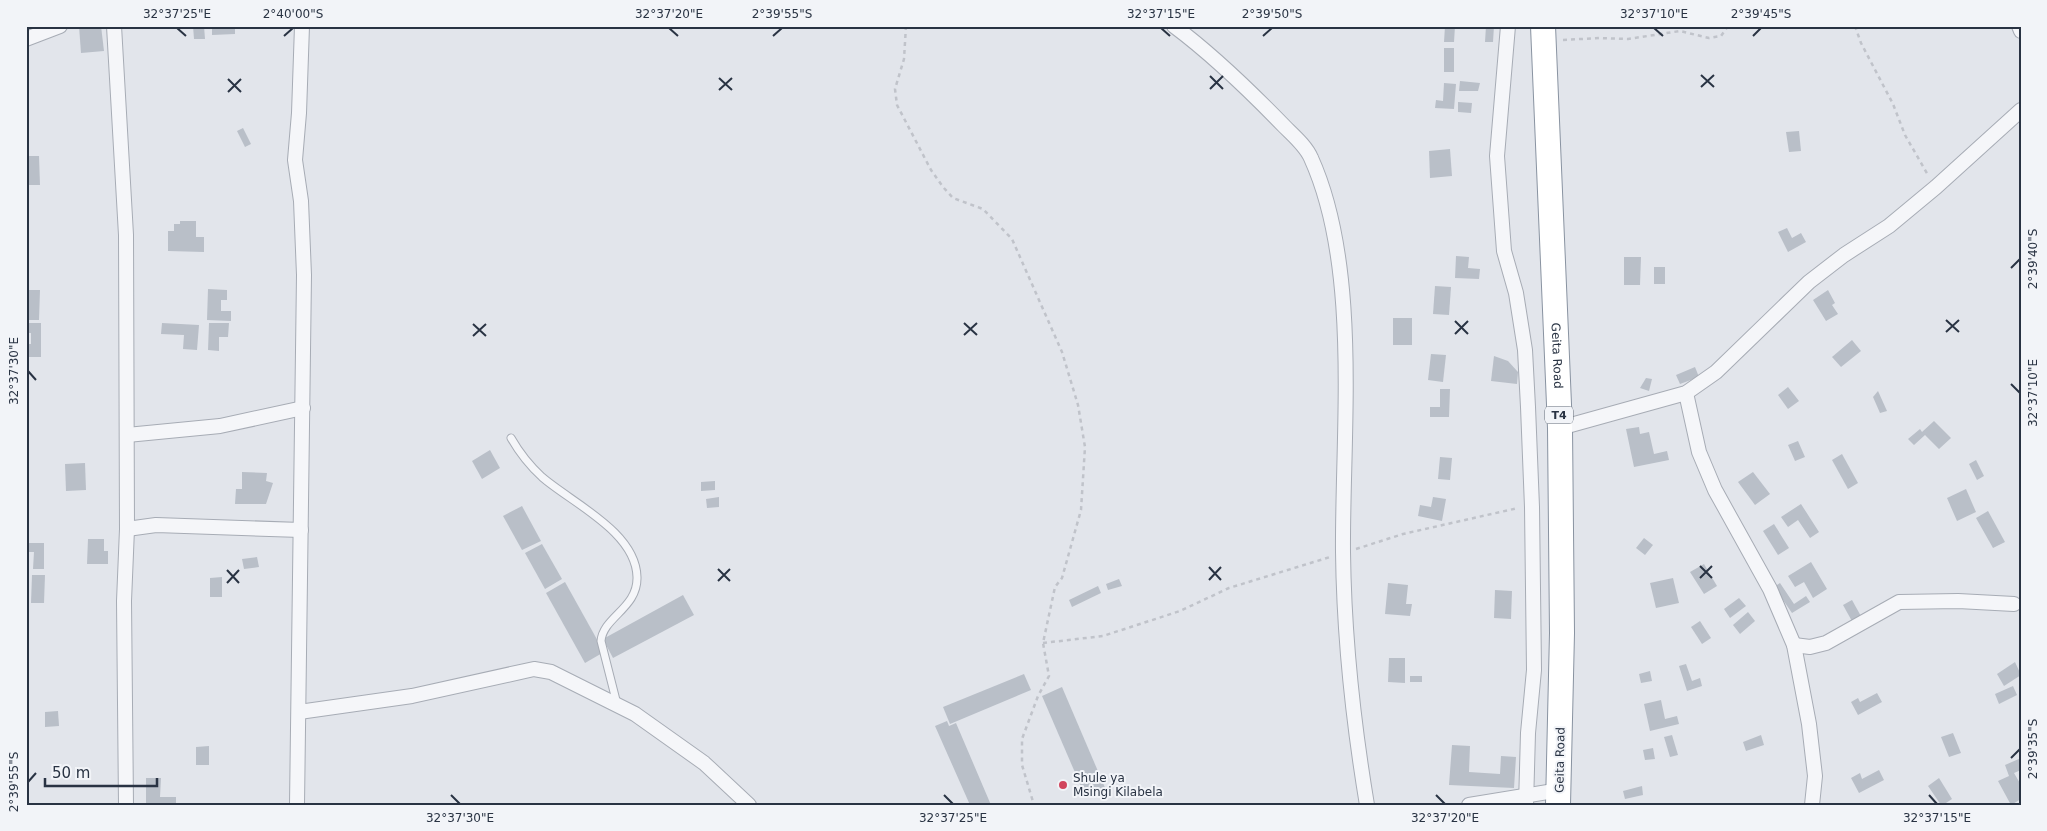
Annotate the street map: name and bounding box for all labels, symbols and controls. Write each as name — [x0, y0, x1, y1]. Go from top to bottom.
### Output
text: 32°37'25"E — [143, 7, 211, 21]
text: 2°40'00"S — [263, 7, 323, 21]
text: 32°37'20"E — [635, 7, 703, 21]
text: 2°39'55"S — [752, 7, 812, 21]
text: 32°37'15"E — [1127, 7, 1195, 21]
text: 2°39'50"S — [1242, 7, 1302, 21]
text: 32°37'10"E — [1620, 7, 1688, 21]
text: 2°39'45"S — [1731, 7, 1791, 21]
text: 2°39'40"S — [2026, 229, 2040, 289]
street label: Geita Road — [1549, 322, 1565, 389]
text: 32°37'30"E — [7, 337, 21, 405]
text: 32°37'10"E — [2026, 359, 2040, 427]
road number: T4 — [1545, 406, 1573, 424]
text: 2°39'35"S — [2026, 719, 2040, 779]
street label: Geita Road — [1552, 727, 1568, 793]
text: 2°39'55"S — [7, 752, 21, 812]
scale bar — [45, 756, 158, 788]
text: 50 m — [52, 764, 90, 782]
place label: Shule ya Msingi Kilabela — [1073, 771, 1163, 799]
marker: Shule ya Msingi Kilabela — [1057, 779, 1069, 791]
text: 32°37'30"E — [426, 811, 494, 825]
text: 32°37'25"E — [919, 811, 987, 825]
text: 32°37'20"E — [1411, 811, 1479, 825]
text: 32°37'15"E — [1903, 811, 1971, 825]

